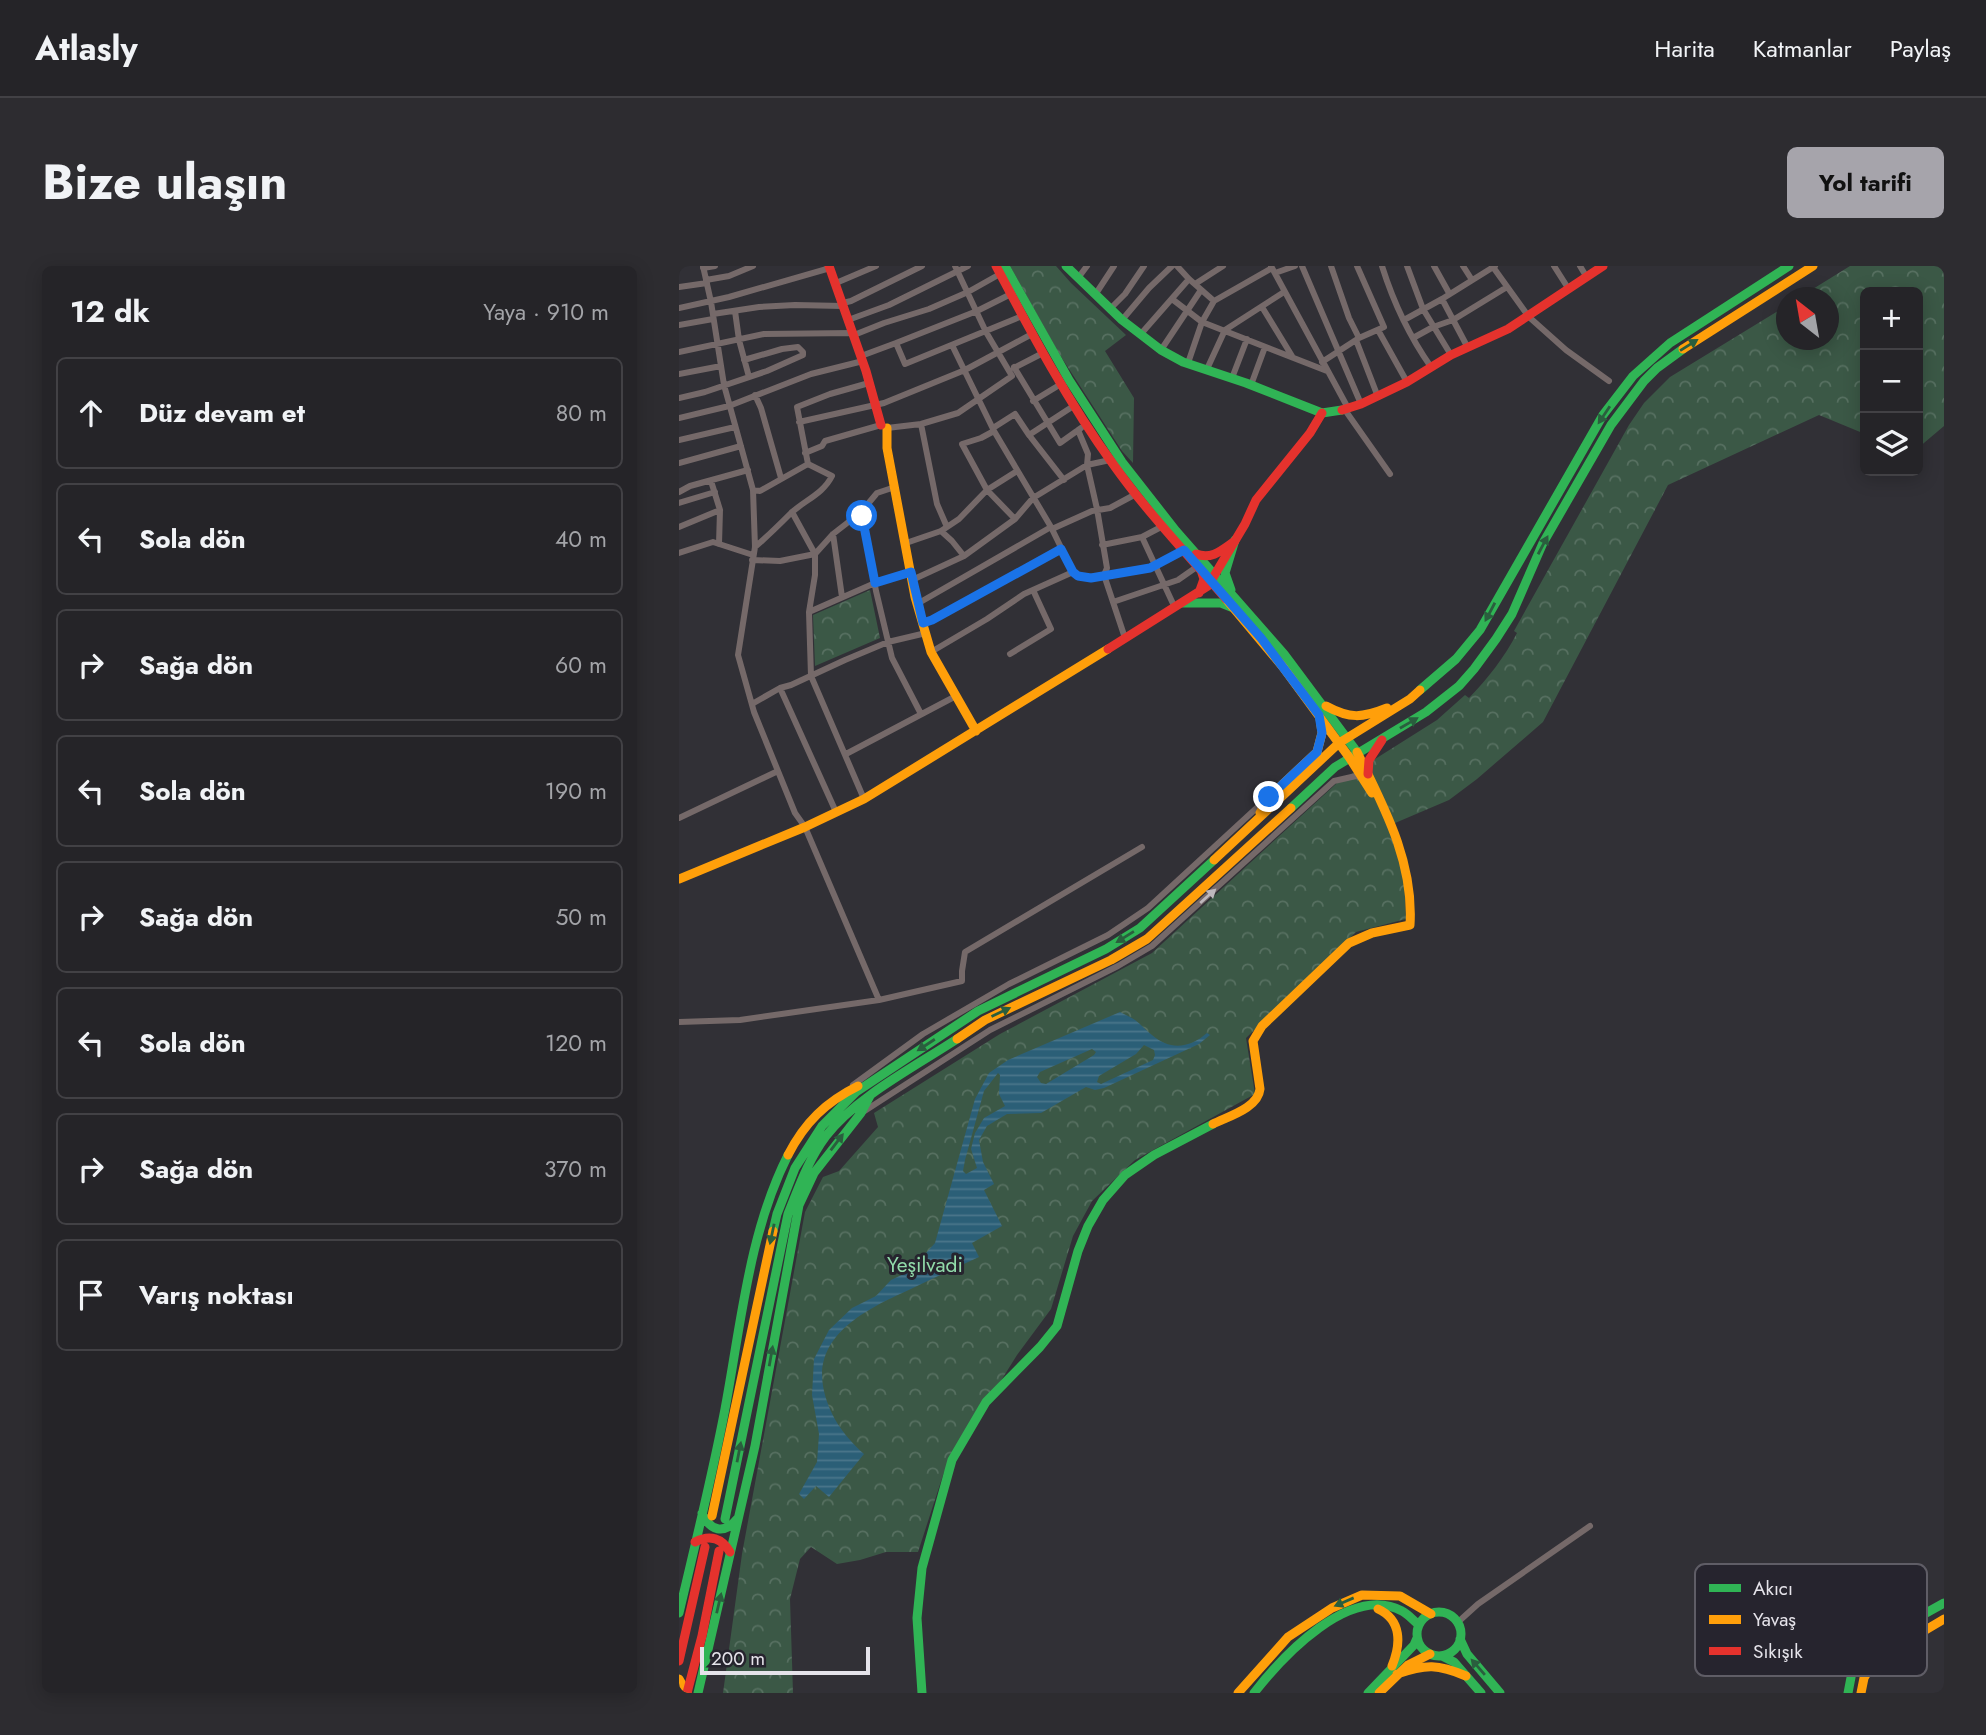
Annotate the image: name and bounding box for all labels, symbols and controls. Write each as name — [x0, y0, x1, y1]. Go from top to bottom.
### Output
text: Atlasly — [35, 25, 138, 72]
text: Harita — [1654, 31, 1715, 66]
text: Katmanlar — [1753, 31, 1852, 66]
text: Paylaş — [1890, 31, 1951, 66]
text: Bize ulaşın — [42, 147, 288, 217]
button: Yol tarifi — [1787, 147, 1944, 218]
north arrow — [1776, 287, 1839, 350]
map controls — [1860, 287, 1923, 476]
button: + — [1860, 287, 1923, 350]
text: 12 dk — [70, 290, 150, 333]
text: Yaya · 910 m — [483, 295, 609, 329]
one-way arrow — [1679, 338, 1699, 351]
button: − — [1860, 350, 1923, 413]
icon: ahead — [72, 394, 110, 432]
text: Düz devam et — [139, 394, 305, 432]
text: 80 m — [556, 396, 607, 430]
one-way arrow — [1597, 406, 1611, 424]
button: layers — [1860, 413, 1923, 476]
route start — [846, 500, 877, 531]
icon: left — [72, 520, 110, 558]
text: Sola dön — [139, 520, 246, 558]
text: 40 m — [555, 522, 607, 556]
one-way arrow — [1536, 535, 1548, 555]
one-way arrow — [1484, 602, 1495, 622]
icon: right — [72, 646, 110, 684]
text: Sağa dön — [139, 646, 253, 684]
text: 60 m — [555, 648, 607, 682]
one-way arrow — [1399, 717, 1418, 729]
icon: left — [72, 772, 110, 810]
text: Sola dön — [139, 772, 246, 810]
text: 190 m — [545, 774, 607, 808]
route end — [1253, 781, 1284, 812]
one-way arrow — [1199, 888, 1217, 904]
icon: right — [72, 898, 110, 936]
text: Sağa dön — [139, 898, 253, 936]
text: 50 m — [555, 900, 607, 934]
one-way arrow — [1116, 930, 1135, 943]
one-way arrow — [991, 1006, 1011, 1018]
icon: left — [72, 1024, 110, 1062]
text: Sola dön — [139, 1024, 246, 1062]
text: 120 m — [545, 1026, 607, 1060]
one-way arrow — [916, 1039, 935, 1052]
one-way arrow — [830, 1134, 845, 1152]
icon: right — [72, 1150, 110, 1188]
text: Sağa dön — [139, 1150, 253, 1188]
text: 370 m — [544, 1152, 607, 1186]
one-way arrow — [767, 1223, 778, 1245]
park label: Yeşilvadi — [887, 1250, 963, 1280]
icon: arrive — [72, 1276, 110, 1314]
text: Varış noktası — [139, 1276, 294, 1314]
one-way arrow — [766, 1345, 777, 1367]
one-way arrow — [733, 1441, 744, 1463]
legend — [1695, 1564, 1927, 1676]
text: Akıcı — [1753, 1575, 1793, 1602]
one-way arrow — [714, 1592, 725, 1614]
one-way arrow — [1334, 1597, 1355, 1608]
text: Yavaş — [1753, 1606, 1796, 1633]
text: Sıkışık — [1753, 1638, 1803, 1665]
scale bar — [700, 1644, 870, 1676]
text: 200 m — [711, 1645, 765, 1672]
one-way arrow — [1471, 1659, 1486, 1676]

